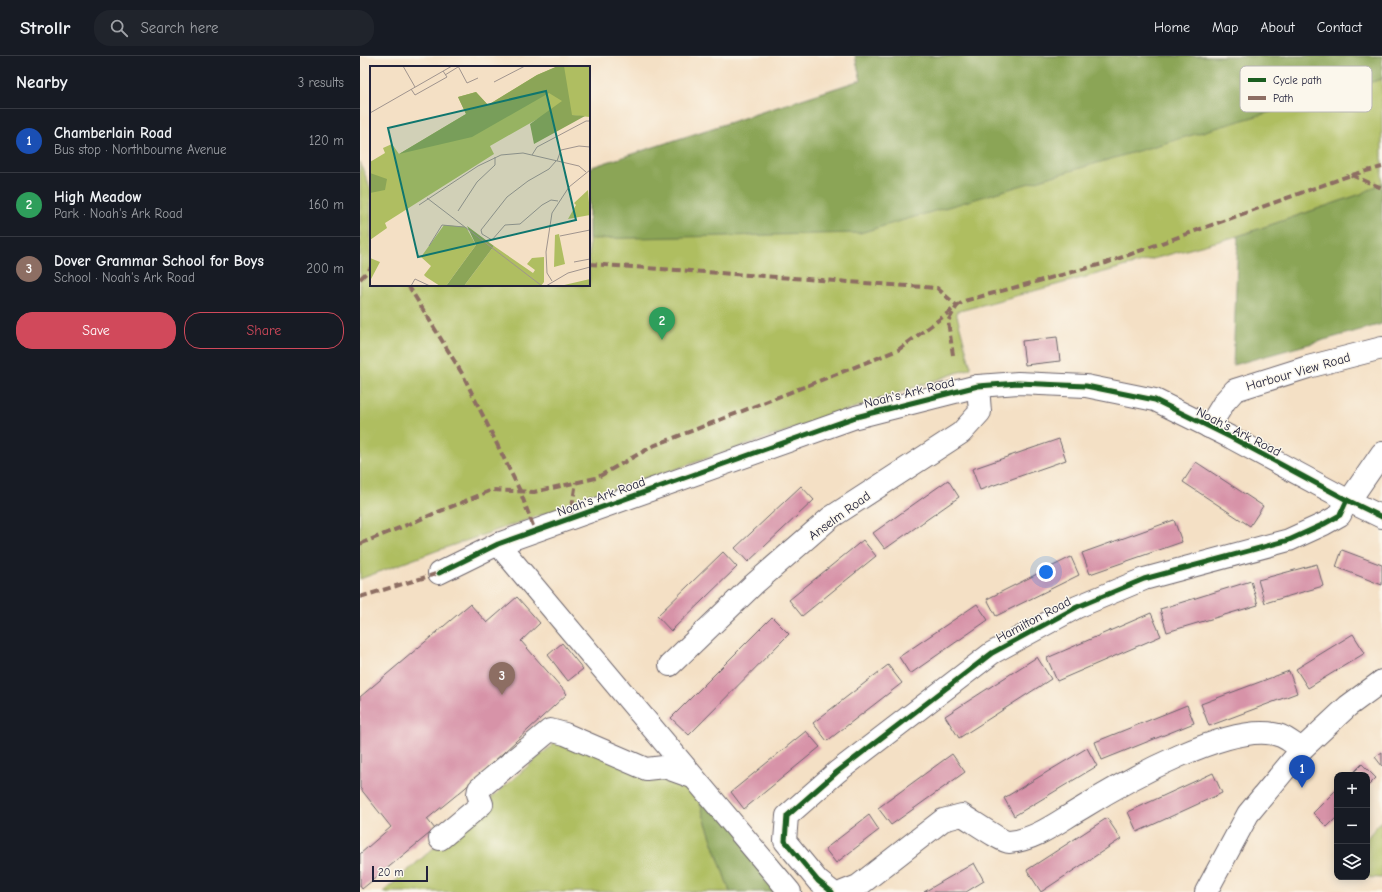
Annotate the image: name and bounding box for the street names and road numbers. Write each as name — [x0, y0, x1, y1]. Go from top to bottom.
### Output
street label: Harbour View Road — [1244, 349, 1352, 394]
street label: Noah's Ark Road — [862, 374, 956, 411]
street label: Noah's Ark Road — [1194, 404, 1284, 459]
street label: Noah's Ark Road — [555, 474, 647, 519]
street label: Anselm Road — [806, 488, 873, 543]
street label: Hamilton Road — [993, 593, 1073, 645]

